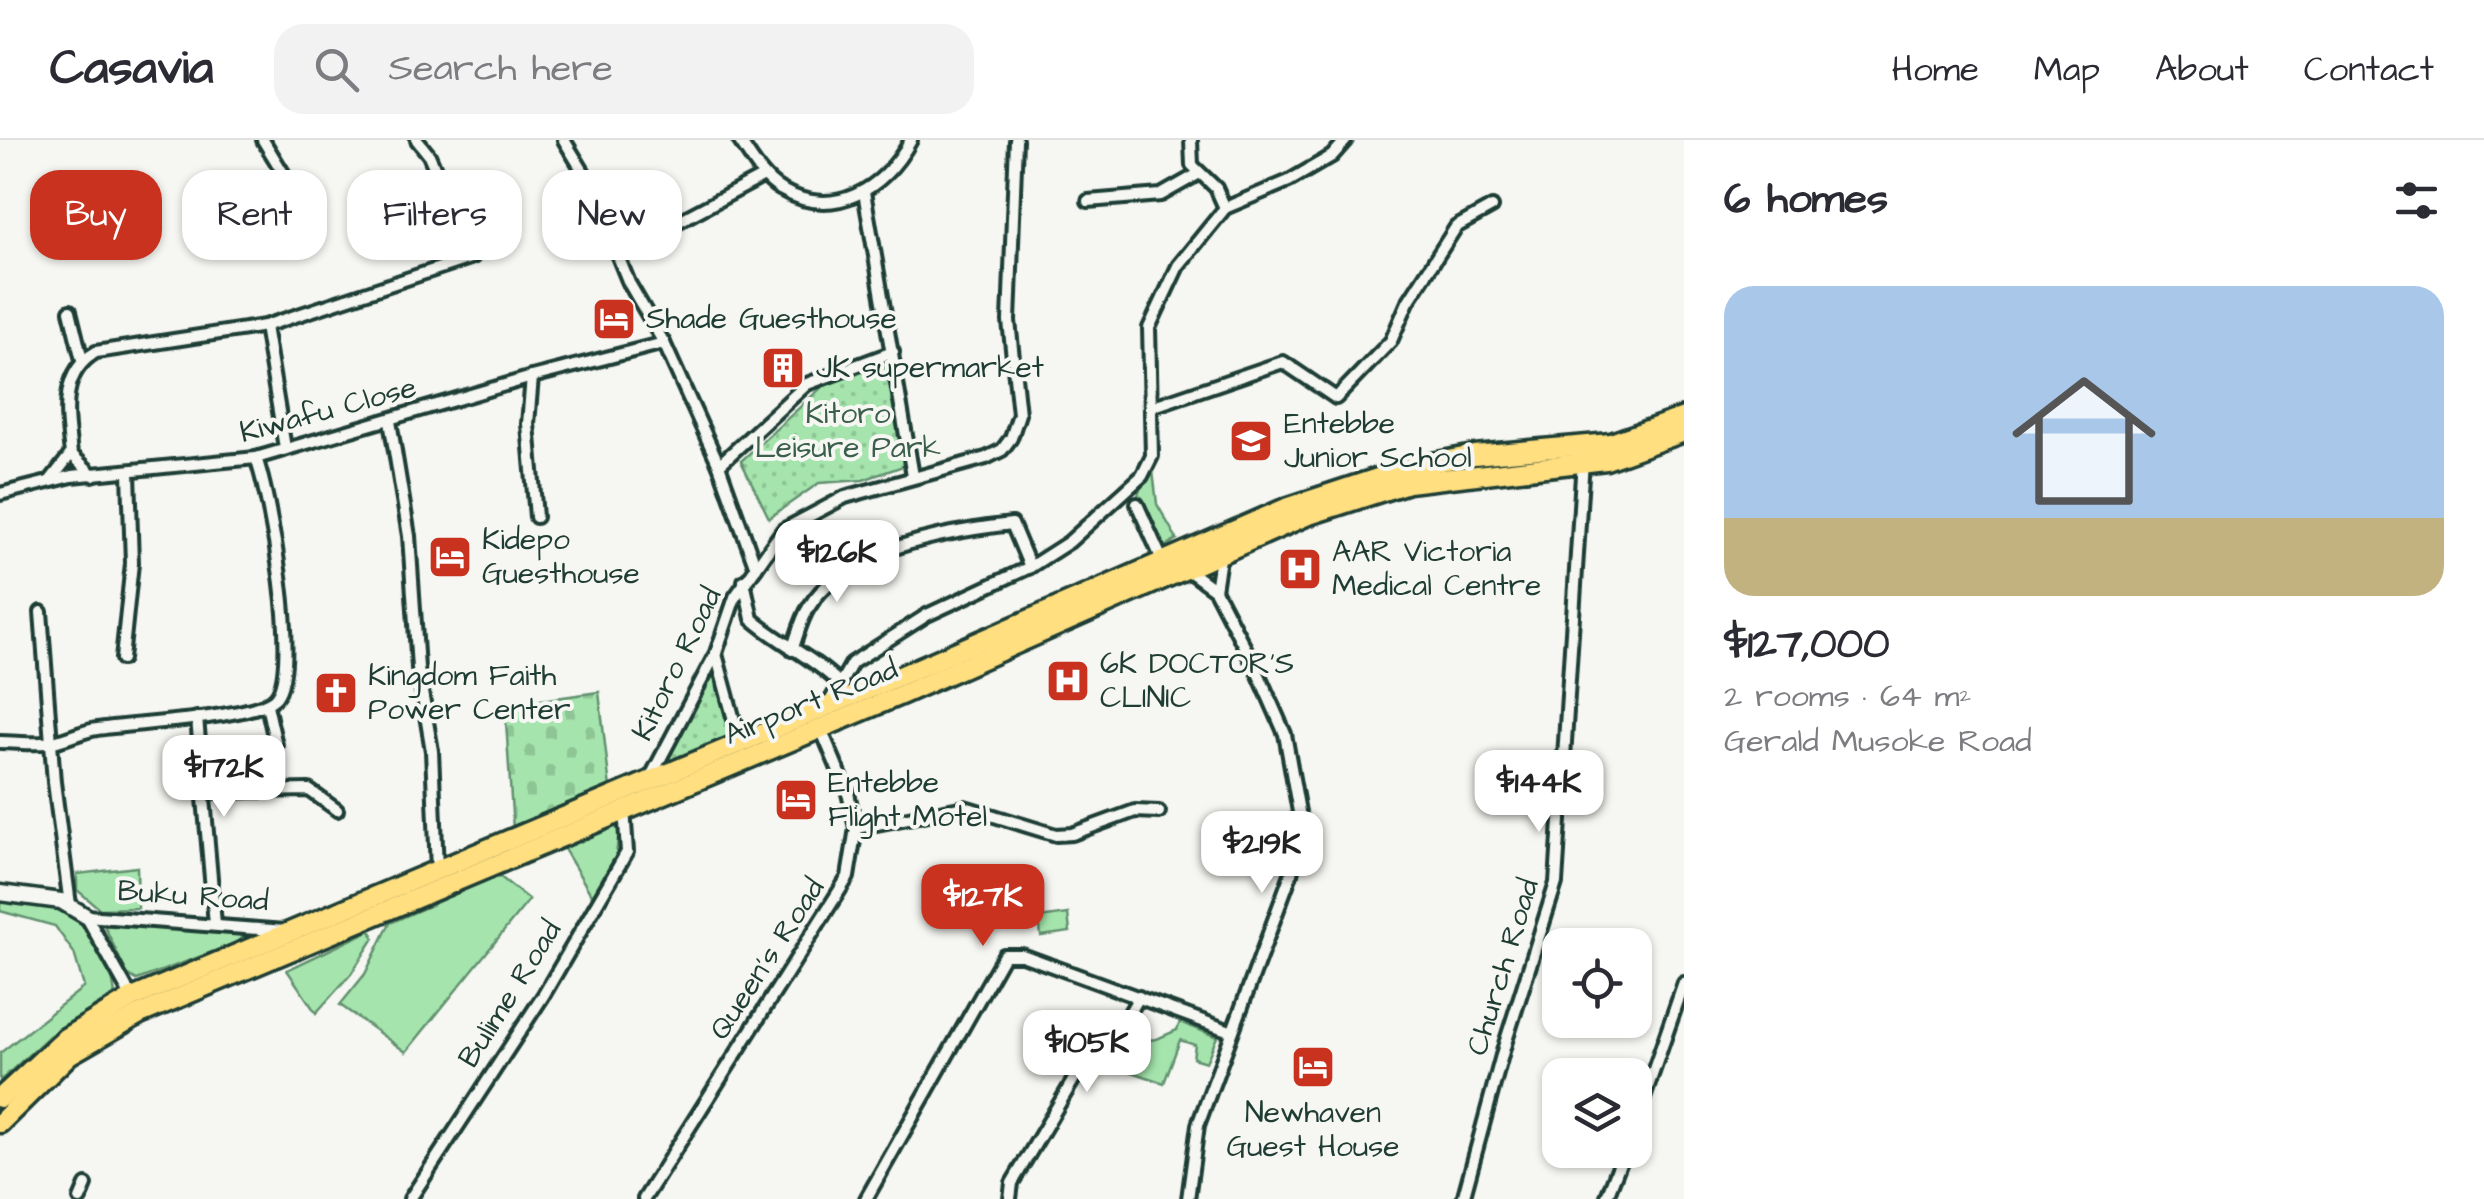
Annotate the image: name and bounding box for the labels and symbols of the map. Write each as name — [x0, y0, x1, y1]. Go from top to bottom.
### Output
hotel icon: Shade Guesthouse — [591, 296, 637, 342]
place label: Shade Guesthouse — [646, 298, 897, 340]
building icon: JK supermarket — [760, 345, 806, 391]
place label: JK supermarket — [816, 347, 1044, 389]
street label: Kiwafu Close — [235, 366, 421, 454]
park label: Kitoro Leisure Park — [755, 393, 941, 469]
place label: Entebbe Junior School — [1284, 403, 1472, 479]
school or university icon: Entebbe Junior School — [1228, 418, 1274, 464]
place label: Kidepo Guesthouse — [482, 519, 640, 595]
pin: $126K — [767, 520, 907, 605]
place label: AAR Victoria Medical Centre — [1332, 531, 1541, 607]
hotel icon: Kidepo Guesthouse — [427, 534, 473, 580]
hospital icon: AAR Victoria Medical Centre — [1277, 546, 1323, 592]
street label: Kitoro Road — [622, 580, 732, 748]
place label: 6K DOCTOR'S CLINIC — [1100, 643, 1294, 719]
street label: Airport Road — [718, 648, 904, 756]
place label: Kingdom Faith Power Center — [368, 655, 570, 731]
hospital icon: 6K DOCTOR'S CLINIC — [1045, 658, 1091, 704]
church icon: Kingdom Faith Power Center — [313, 670, 359, 716]
pin: $172K — [154, 735, 294, 820]
pin: $144K — [1469, 750, 1609, 835]
place label: Entebbe Flight Motel — [828, 762, 987, 839]
hotel icon: Entebbe Flight Motel — [773, 777, 819, 823]
pin: $219K — [1192, 811, 1332, 896]
pin: $127K — [913, 864, 1053, 949]
street label: Buku Road — [116, 870, 270, 922]
street label: Queen's Road — [699, 870, 835, 1048]
street label: Church Road — [1456, 874, 1550, 1060]
street label: Bulime Road — [448, 912, 572, 1076]
pin: $105K — [1017, 1010, 1157, 1095]
hotel icon: Newhaven Guest House — [1290, 1044, 1336, 1090]
place label: Newhaven Guest House — [1227, 1092, 1400, 1168]

